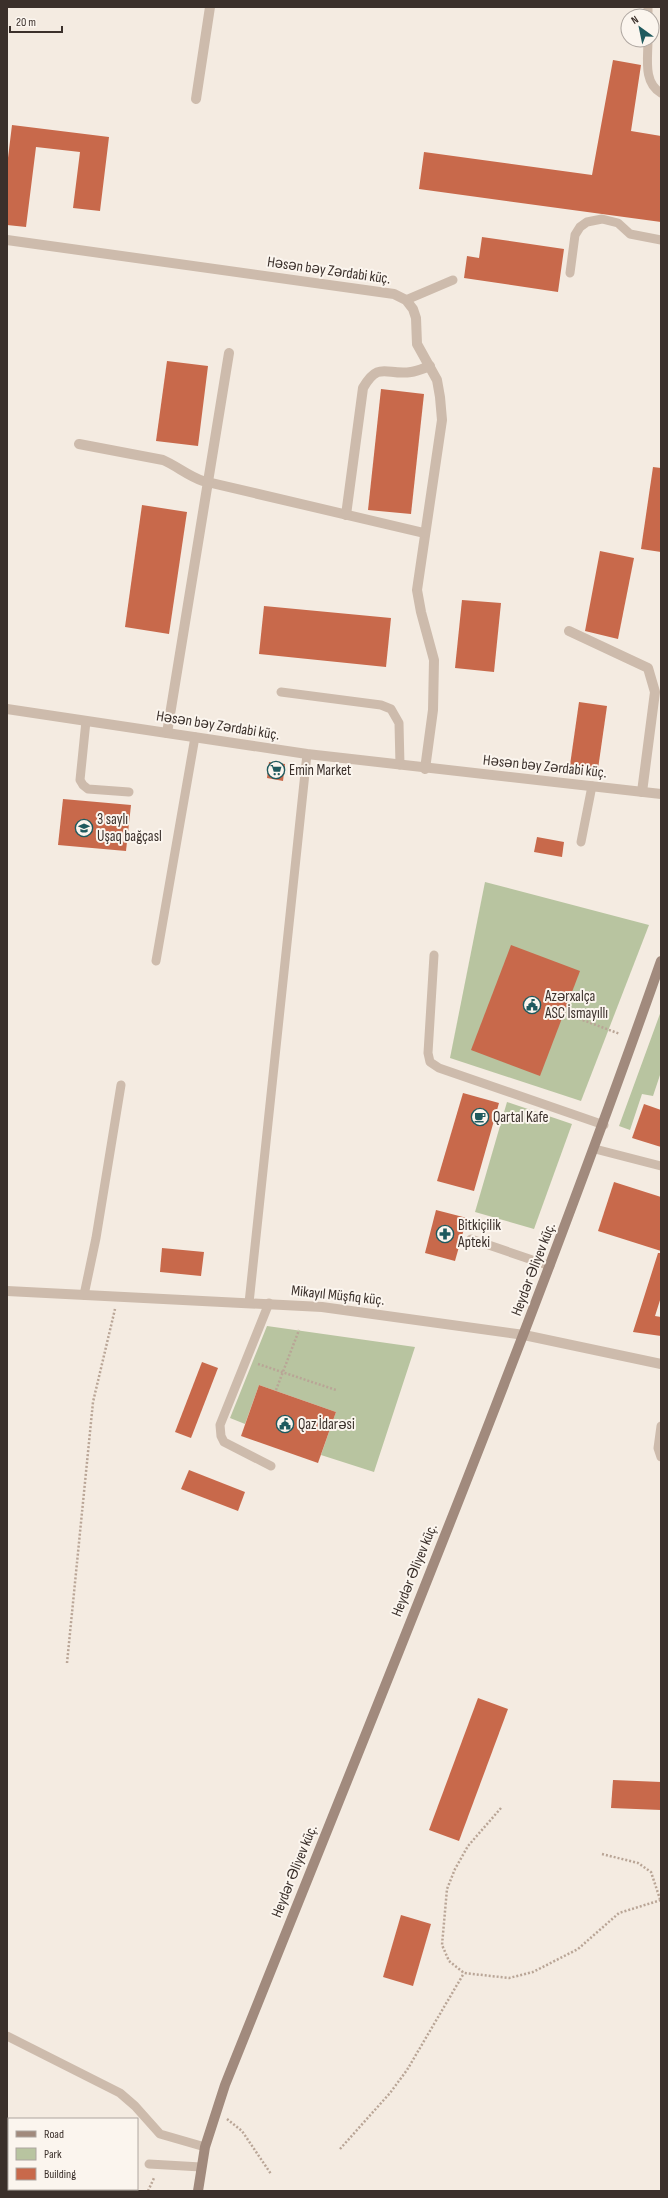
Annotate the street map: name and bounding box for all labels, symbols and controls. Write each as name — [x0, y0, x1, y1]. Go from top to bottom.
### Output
scale bar — [10, 8, 62, 34]
north arrow — [620, 8, 660, 48]
text: N — [629, 13, 641, 27]
text: 20 m — [16, 15, 36, 30]
street label: Həsən bəy Zərdabi küç. — [266, 252, 392, 289]
street label: Həsən bəy Zərdabi küç. — [155, 706, 281, 745]
street label: Həsən bəy Zərdabi küç. — [482, 751, 608, 782]
supermarket icon: Emin Market — [266, 760, 286, 780]
place label: Emin Market — [289, 761, 352, 780]
place label: 3 saylı Uşaq bağçasl — [97, 810, 162, 846]
school or university icon: 3 saylı Uşaq bağçasl — [74, 818, 94, 838]
place label: Azərxalça ASC İsmayıllı — [544, 987, 608, 1023]
public building icon: Azərxalça ASC İsmayıllı — [522, 995, 542, 1015]
cafe icon: Qartal Kafe — [470, 1107, 490, 1127]
place label: Qartal Kafe — [493, 1108, 549, 1127]
place label: Bitkiçilik Apteki — [457, 1216, 501, 1252]
street label: Heydər Əliyev küç. — [507, 1220, 560, 1319]
pharmacy icon: Bitkiçilik Apteki — [435, 1224, 455, 1244]
street label: Mikayıl Müşfiq küç. — [290, 1281, 386, 1310]
public building icon: Qaz İdarəsi — [275, 1414, 295, 1434]
place label: Qaz İdarəsi — [298, 1415, 355, 1434]
street label: Heydər Əliyev küç. — [387, 1521, 442, 1619]
street label: Heydər Əliyev küç. — [267, 1822, 322, 1920]
legend — [8, 2118, 138, 2190]
text: Road — [44, 2127, 64, 2142]
text: Park — [44, 2147, 62, 2162]
text: Building — [44, 2167, 76, 2182]

